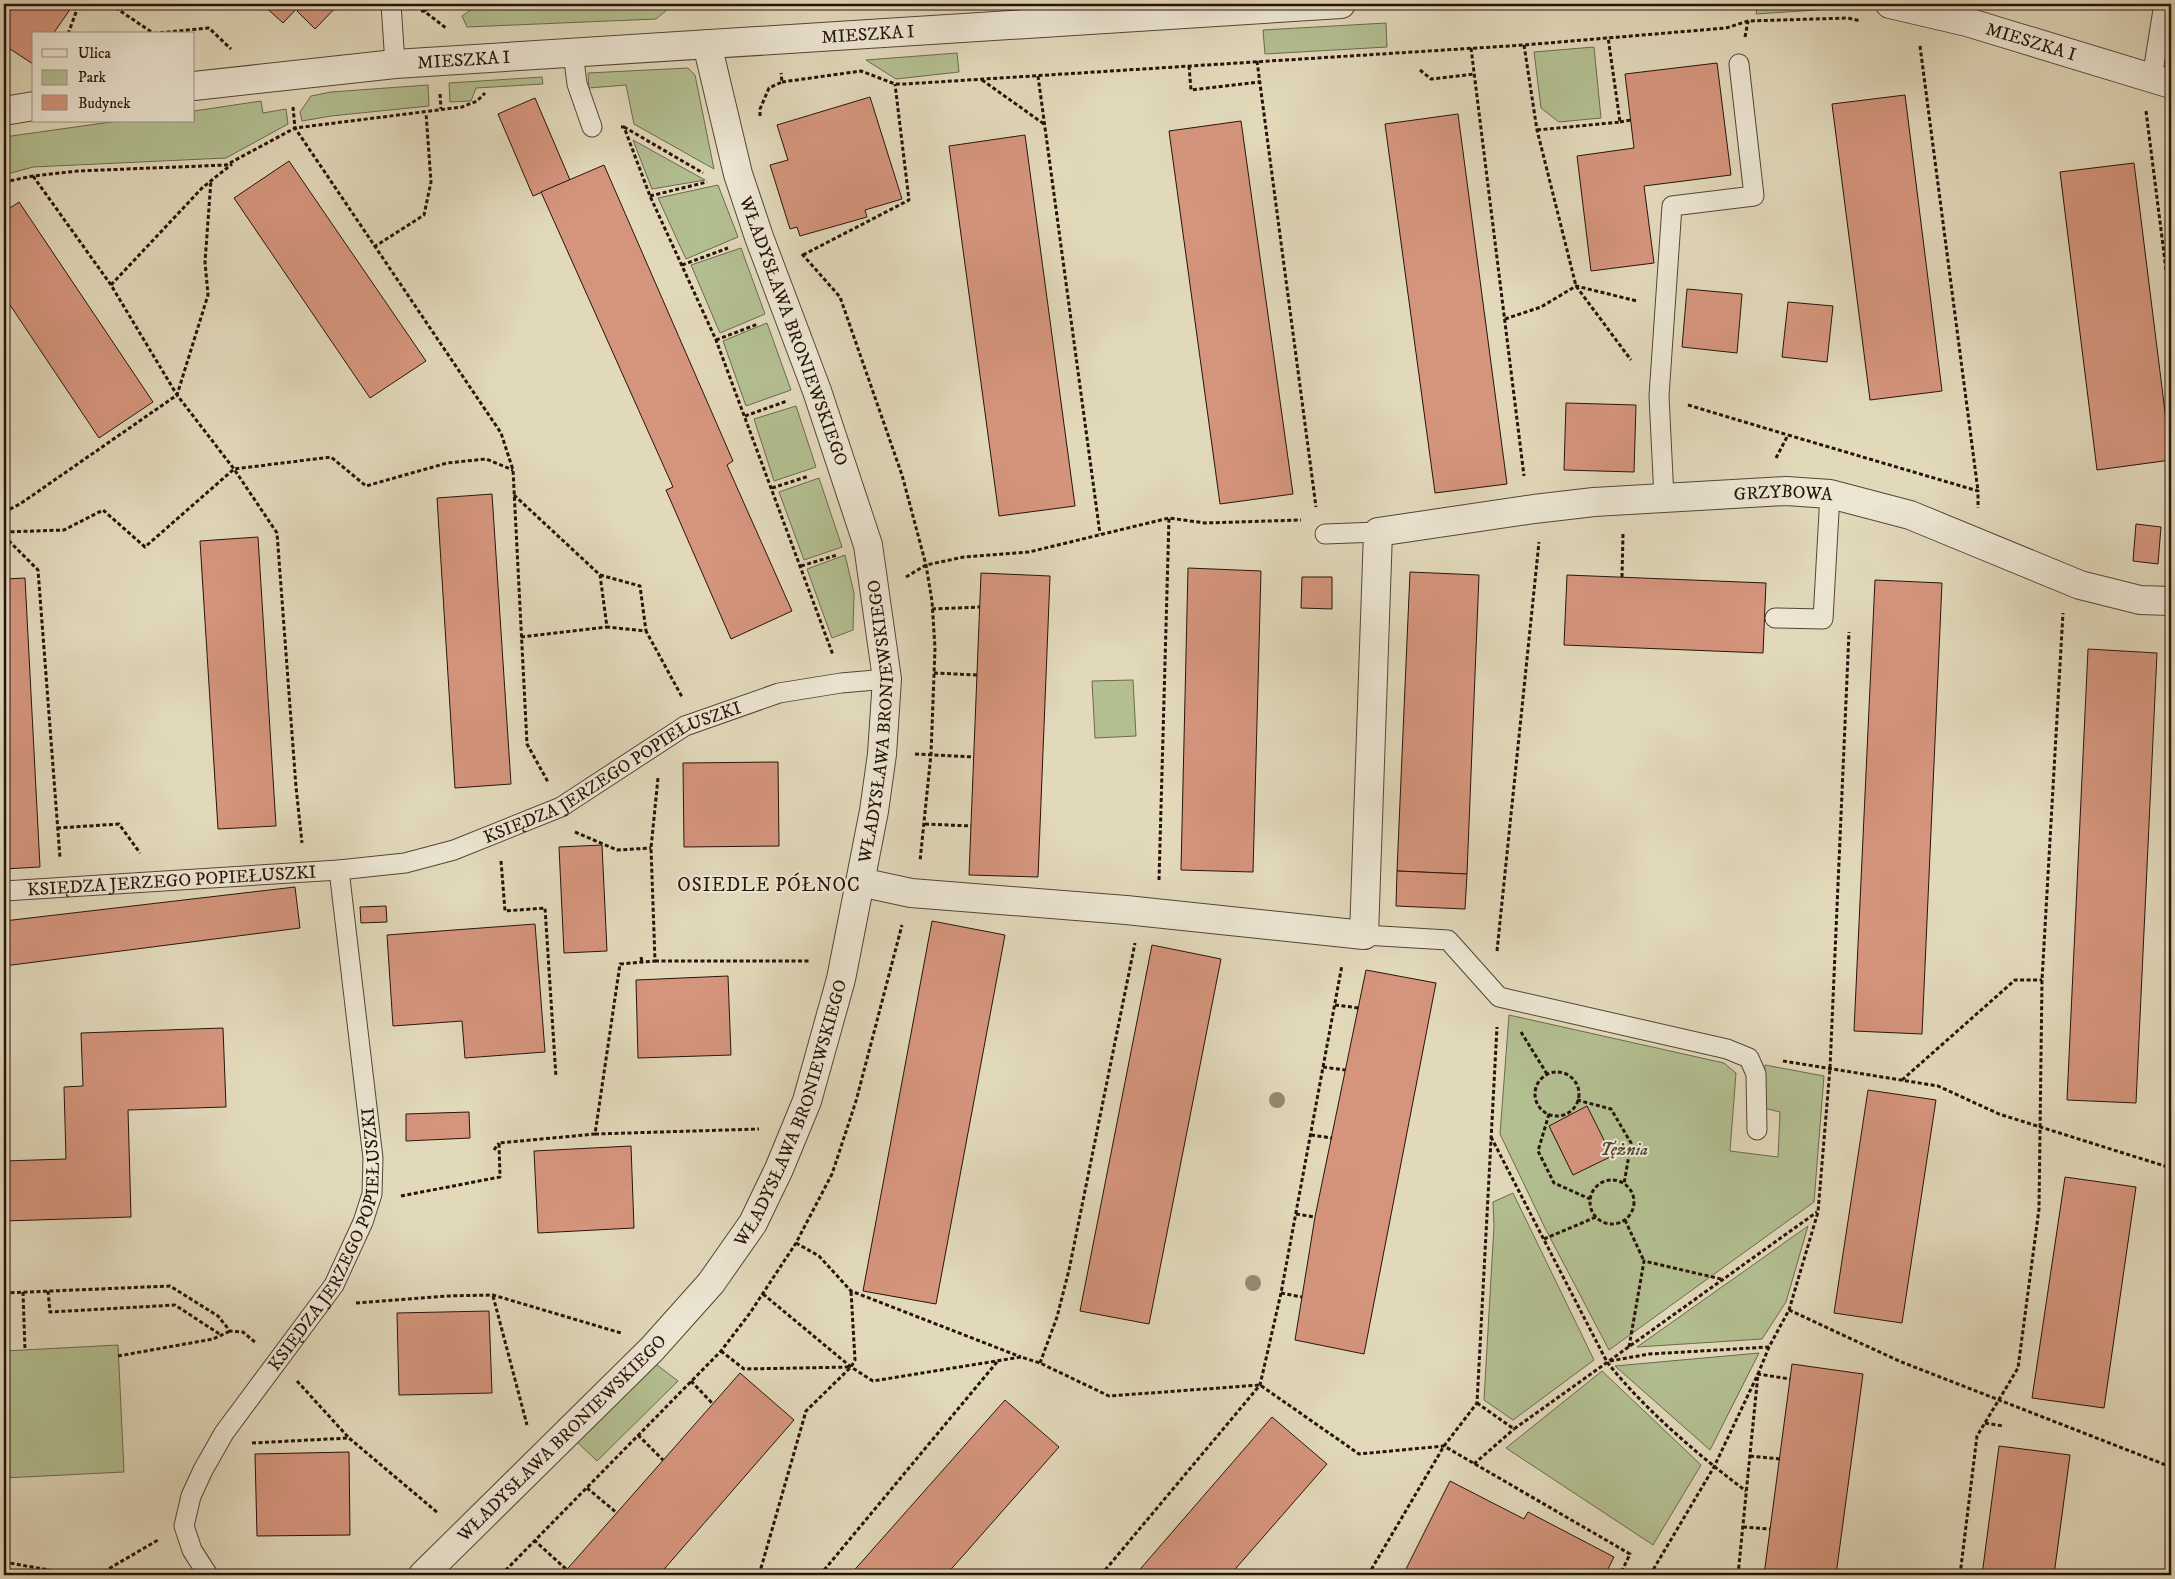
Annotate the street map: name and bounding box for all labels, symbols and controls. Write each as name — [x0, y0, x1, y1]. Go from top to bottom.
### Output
street label: MIESZKA I — [1983, 18, 2078, 66]
street label: MIESZKA I — [821, 21, 915, 49]
legend — [32, 32, 195, 122]
text: Ulica — [78, 44, 111, 63]
street label: MIESZKA I — [417, 47, 511, 75]
text: Park — [78, 68, 107, 87]
text: Budynek — [78, 94, 131, 113]
street label: WŁADYSŁAWA BRONIEWSKIEGO — [734, 193, 852, 469]
street label: GRZYBOWA — [1733, 481, 1834, 506]
street label: WŁADYSŁAWA BRONIEWSKIEGO — [854, 578, 899, 866]
street label: KSIĘDZA JERZEGO POPIEŁUSZKI — [480, 697, 744, 849]
street label: KSIĘDZA JERZEGO POPIEŁUSZKI — [27, 861, 317, 902]
district label: OSIEDLE PÓŁNOC — [677, 872, 861, 897]
street label: WŁADYSŁAWA BRONIEWSKIEGO — [729, 977, 852, 1252]
street label: KSIĘDZA JERZEGO POPIEŁUSZKI — [264, 1106, 385, 1376]
park label: Tężnia — [1600, 1139, 1648, 1161]
street label: WŁADYSŁAWA BRONIEWSKIEGO — [453, 1330, 672, 1547]

